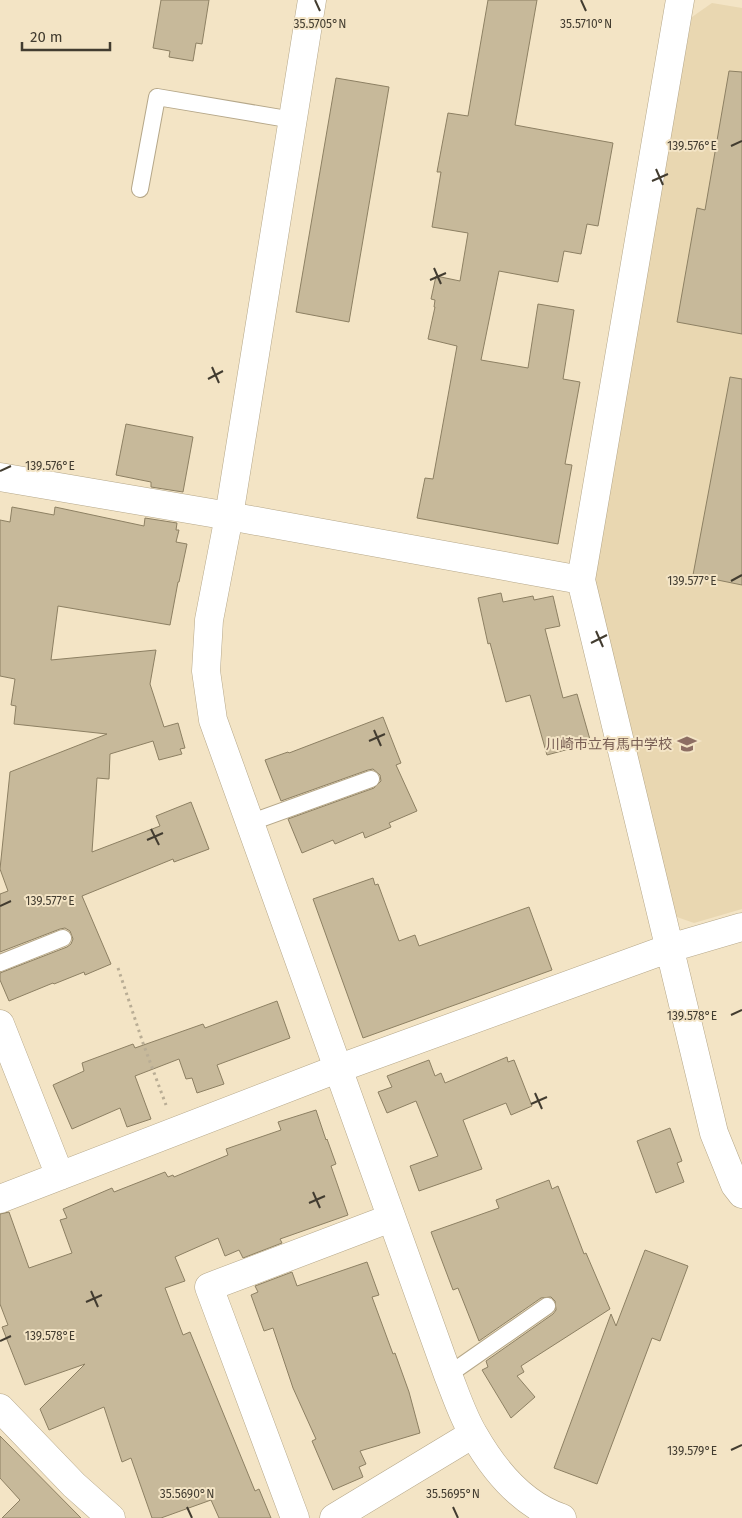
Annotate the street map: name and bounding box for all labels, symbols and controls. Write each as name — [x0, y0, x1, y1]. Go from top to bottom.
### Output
text: 35.5705°N — [294, 17, 346, 31]
text: 35.5710°N — [560, 17, 612, 31]
scale bar — [22, 20, 110, 52]
text: 20 m — [30, 28, 63, 46]
text: 139.576°E — [667, 139, 717, 153]
text: 139.576°E — [25, 459, 75, 473]
text: 139.577°E — [667, 574, 717, 588]
school or university icon: 川崎市立有馬中学校 — [676, 733, 698, 755]
place label: 川崎市立有馬中学校 — [546, 736, 672, 753]
text: 139.577°E — [25, 894, 75, 908]
text: 139.578°E — [667, 1009, 717, 1023]
text: 139.578°E — [25, 1329, 75, 1343]
text: 139.579°E — [667, 1444, 717, 1458]
text: 35.5690°N — [160, 1487, 214, 1501]
text: 35.5695°N — [426, 1487, 480, 1501]

